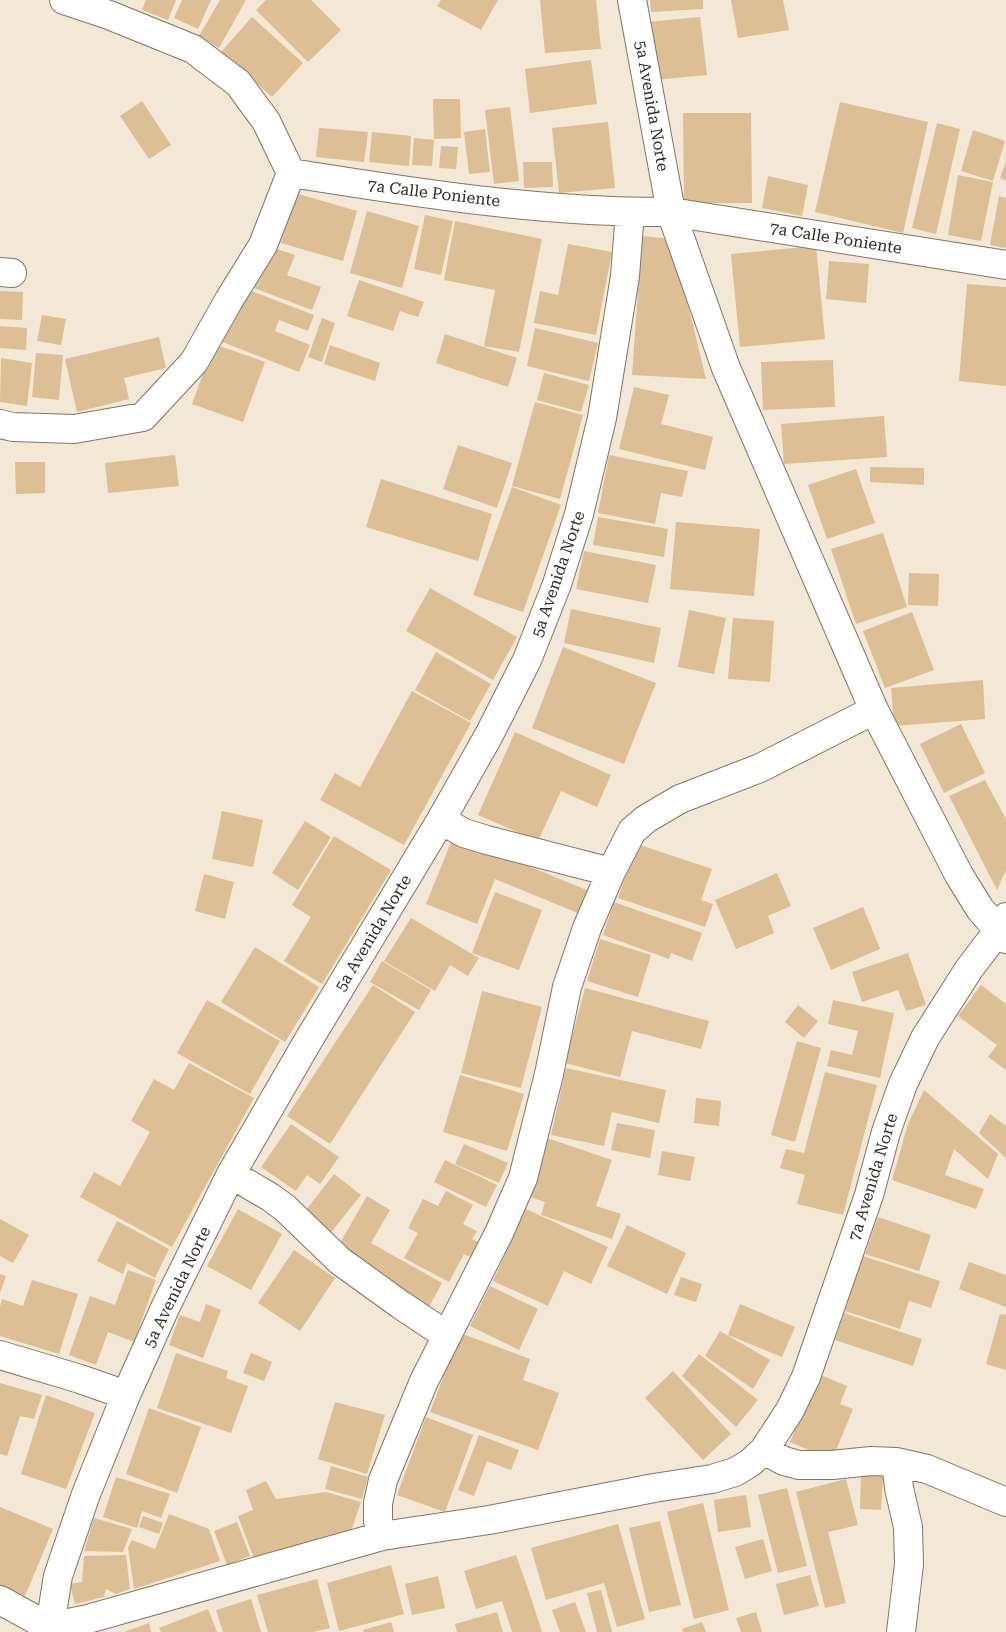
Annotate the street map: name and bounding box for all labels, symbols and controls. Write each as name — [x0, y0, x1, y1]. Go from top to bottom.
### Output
street label: 5a Avenida Norte — [631, 39, 673, 173]
street label: 7a Calle Poniente — [367, 175, 502, 211]
street label: 7a Calle Poniente — [769, 218, 904, 258]
street label: 5a Avenida Norte — [527, 508, 589, 640]
street label: 5a Avenida Norte — [331, 871, 415, 995]
street label: 7a Avenida Norte — [845, 1111, 901, 1243]
street label: 5a Avenida Norte — [139, 1223, 215, 1351]

